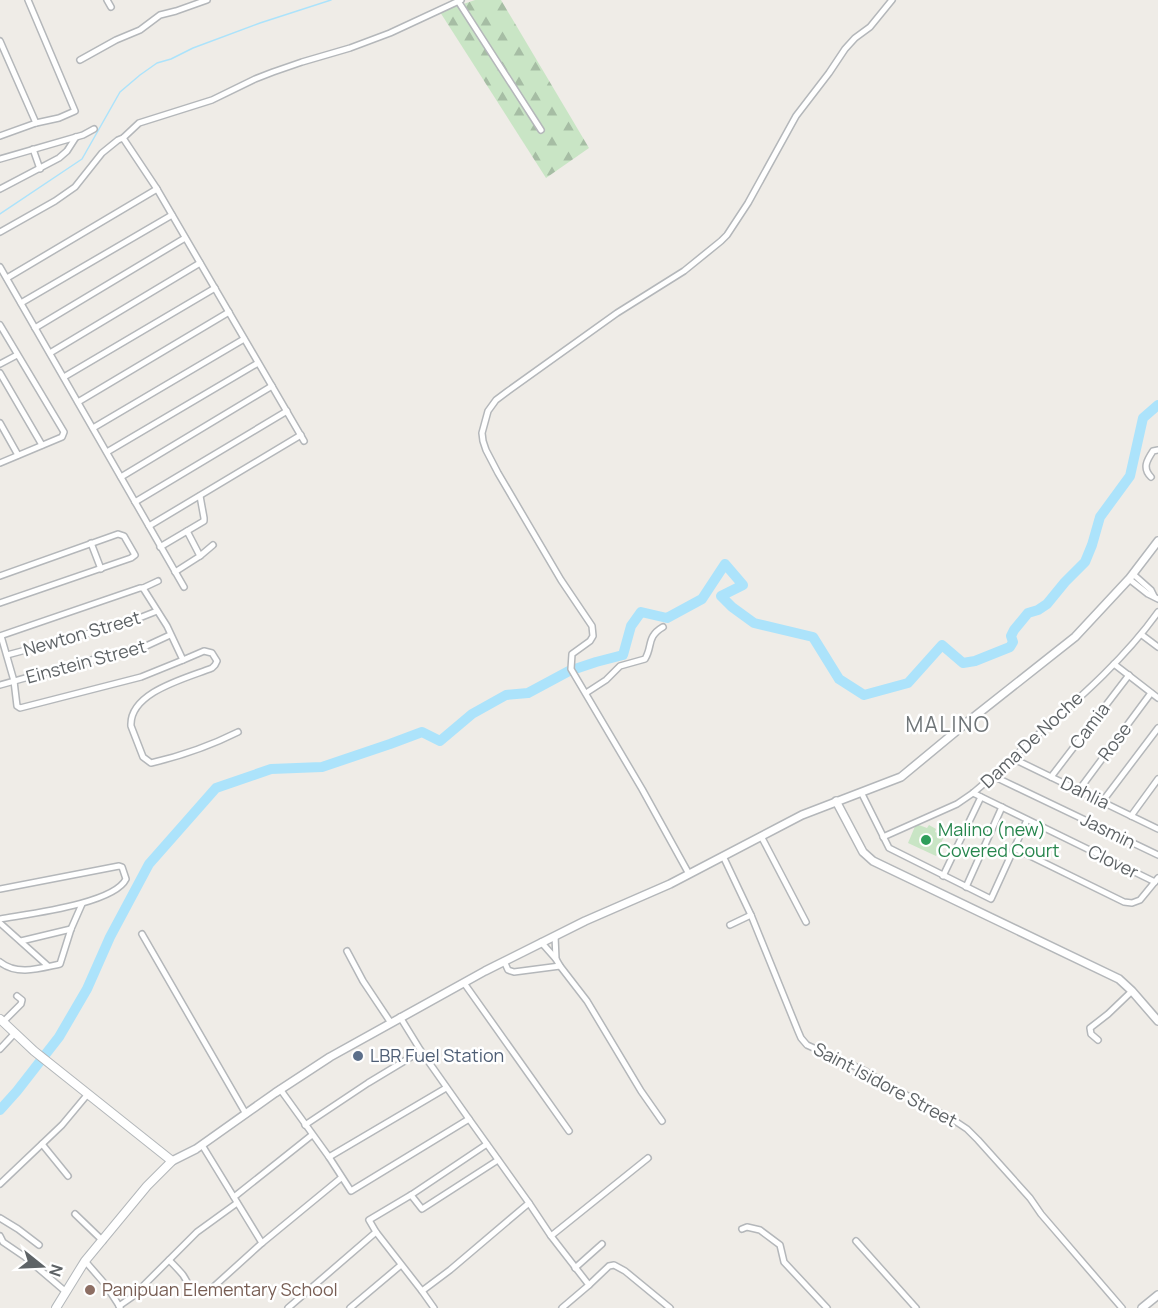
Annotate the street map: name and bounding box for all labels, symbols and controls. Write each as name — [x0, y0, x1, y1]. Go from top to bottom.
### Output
street label: Newton Street — [20, 605, 143, 661]
street label: Einstein Street — [23, 633, 148, 689]
street label: Dama De Noche — [975, 686, 1088, 793]
street label: Camia — [1064, 697, 1115, 754]
district label: MALINO — [905, 710, 991, 738]
street label: Rose — [1092, 717, 1136, 765]
street label: Dahlia — [1057, 770, 1114, 814]
street label: Jasmin — [1077, 807, 1140, 854]
place label: Malino (new) Covered Court — [938, 817, 1059, 862]
marker: Malino (new) Covered Court — [919, 833, 933, 847]
street label: Clover — [1084, 839, 1143, 884]
street label: Saint Isidore Street — [810, 1036, 961, 1132]
place label: LBR Fuel Station — [370, 1043, 504, 1067]
marker: LBR Fuel Station — [351, 1049, 365, 1063]
north arrow — [12, 1236, 72, 1296]
text: N — [44, 1262, 69, 1280]
place label: Panipuan Elementary School — [102, 1277, 338, 1301]
marker: Panipuan Elementary School — [83, 1283, 97, 1297]

